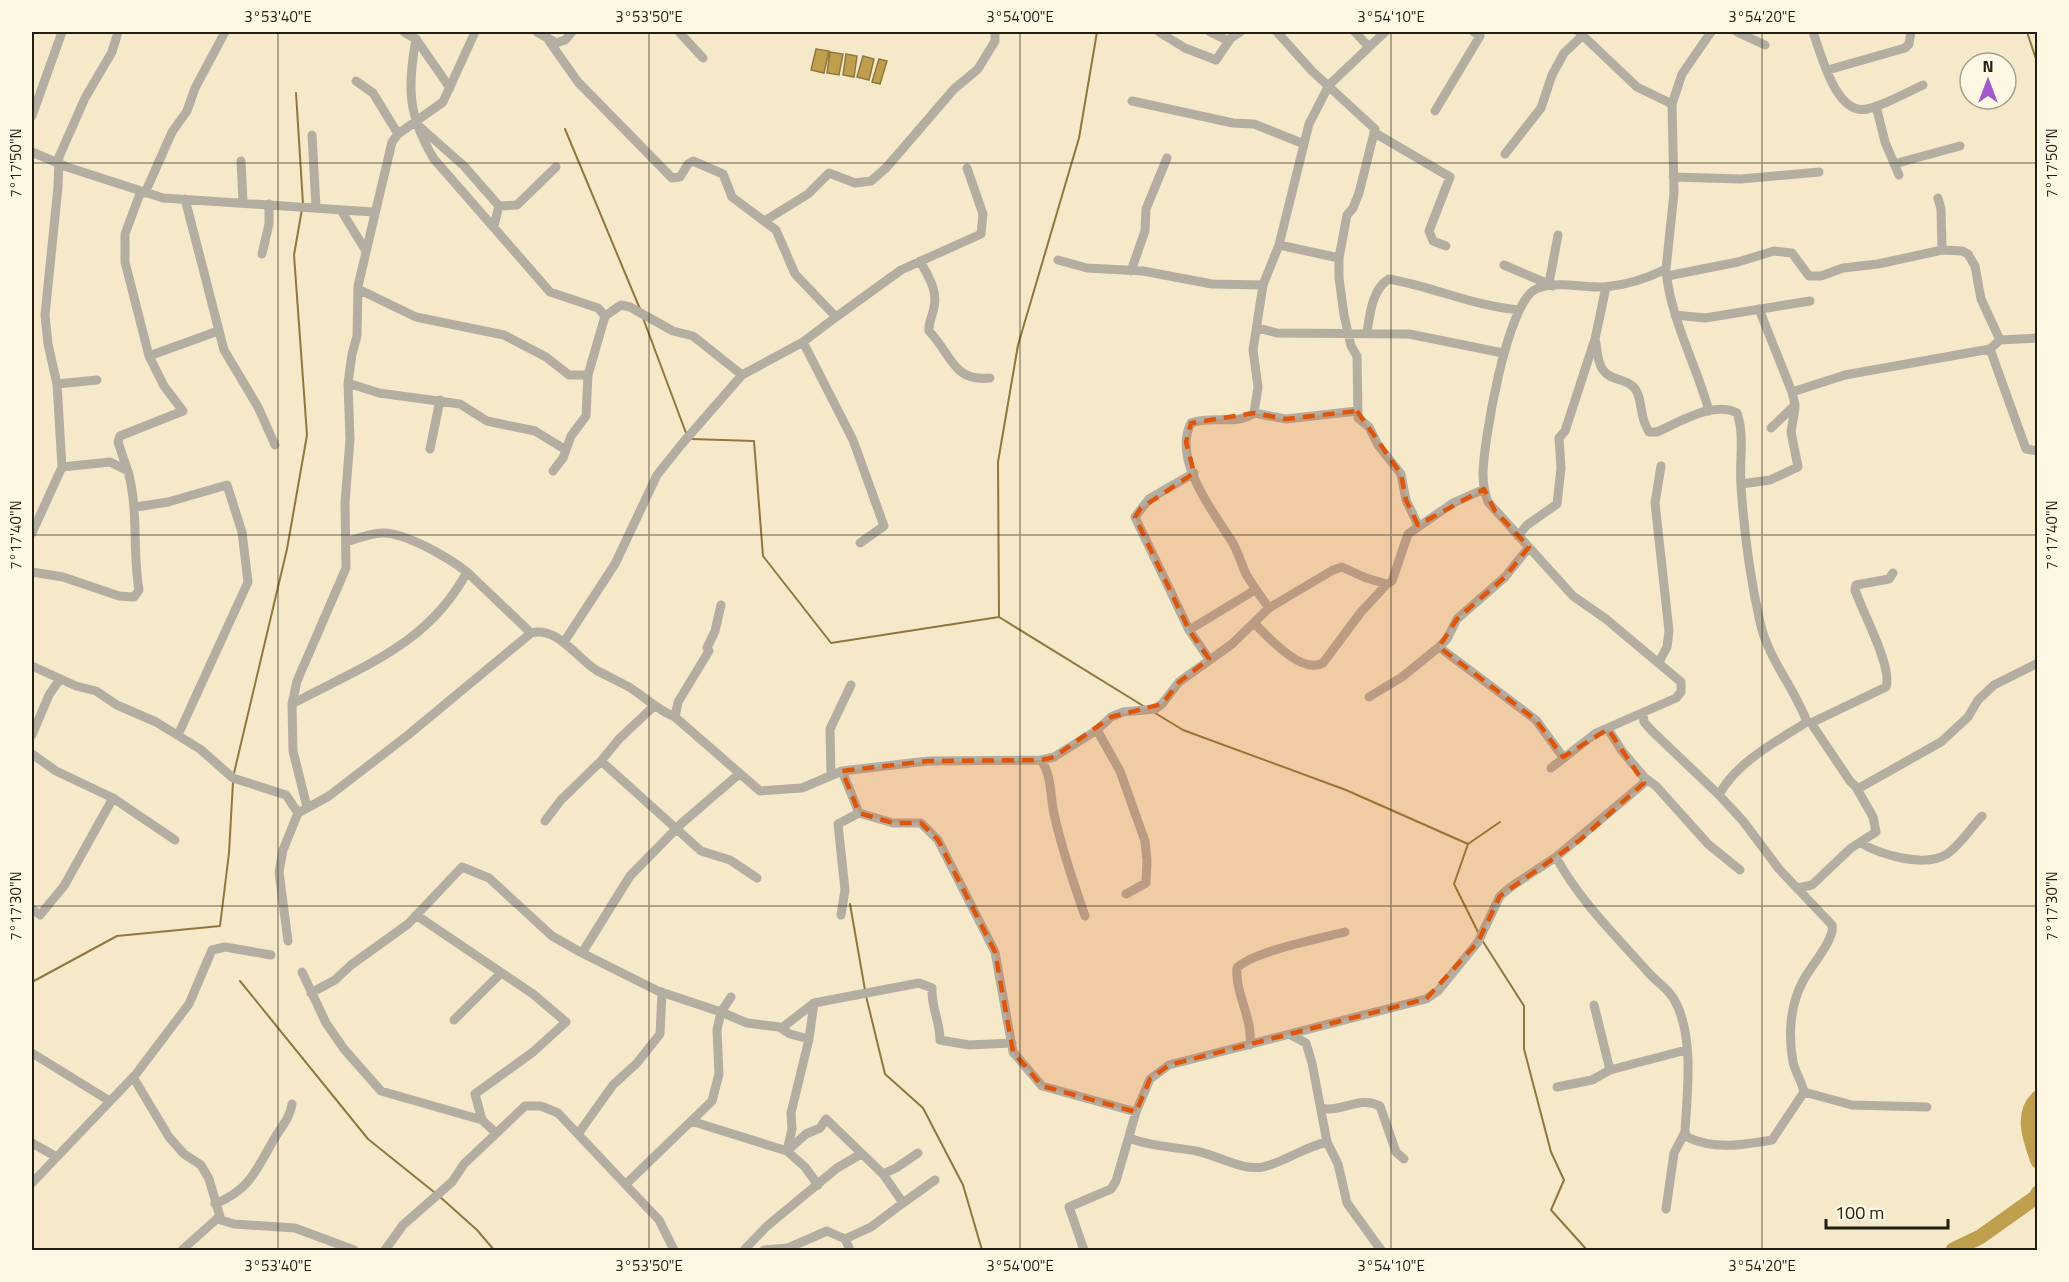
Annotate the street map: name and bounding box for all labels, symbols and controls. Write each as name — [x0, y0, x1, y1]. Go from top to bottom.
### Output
text: 3°53'40"E — [244, 5, 312, 28]
text: 3°53'50"E — [615, 5, 683, 28]
text: 3°54'00"E — [986, 5, 1054, 28]
text: 3°54'10"E — [1357, 5, 1425, 28]
text: 3°54'20"E — [1728, 5, 1796, 28]
north arrow — [1958, 51, 2018, 111]
text: N — [1982, 54, 1994, 78]
text: 7°17'50"N — [4, 128, 27, 198]
text: 7°17'50"N — [2040, 128, 2063, 198]
text: 7°17'40"N — [4, 500, 27, 570]
text: 7°17'40"N — [2040, 500, 2063, 570]
text: 7°17'30"N — [4, 871, 27, 941]
text: 7°17'30"N — [2040, 871, 2063, 941]
scale bar — [1826, 1192, 1948, 1230]
text: 100 m — [1835, 1199, 1884, 1226]
text: 3°53'40"E — [244, 1254, 312, 1277]
text: 3°53'50"E — [615, 1254, 683, 1277]
text: 3°54'00"E — [986, 1254, 1054, 1277]
text: 3°54'10"E — [1357, 1254, 1425, 1277]
text: 3°54'20"E — [1728, 1254, 1796, 1277]

